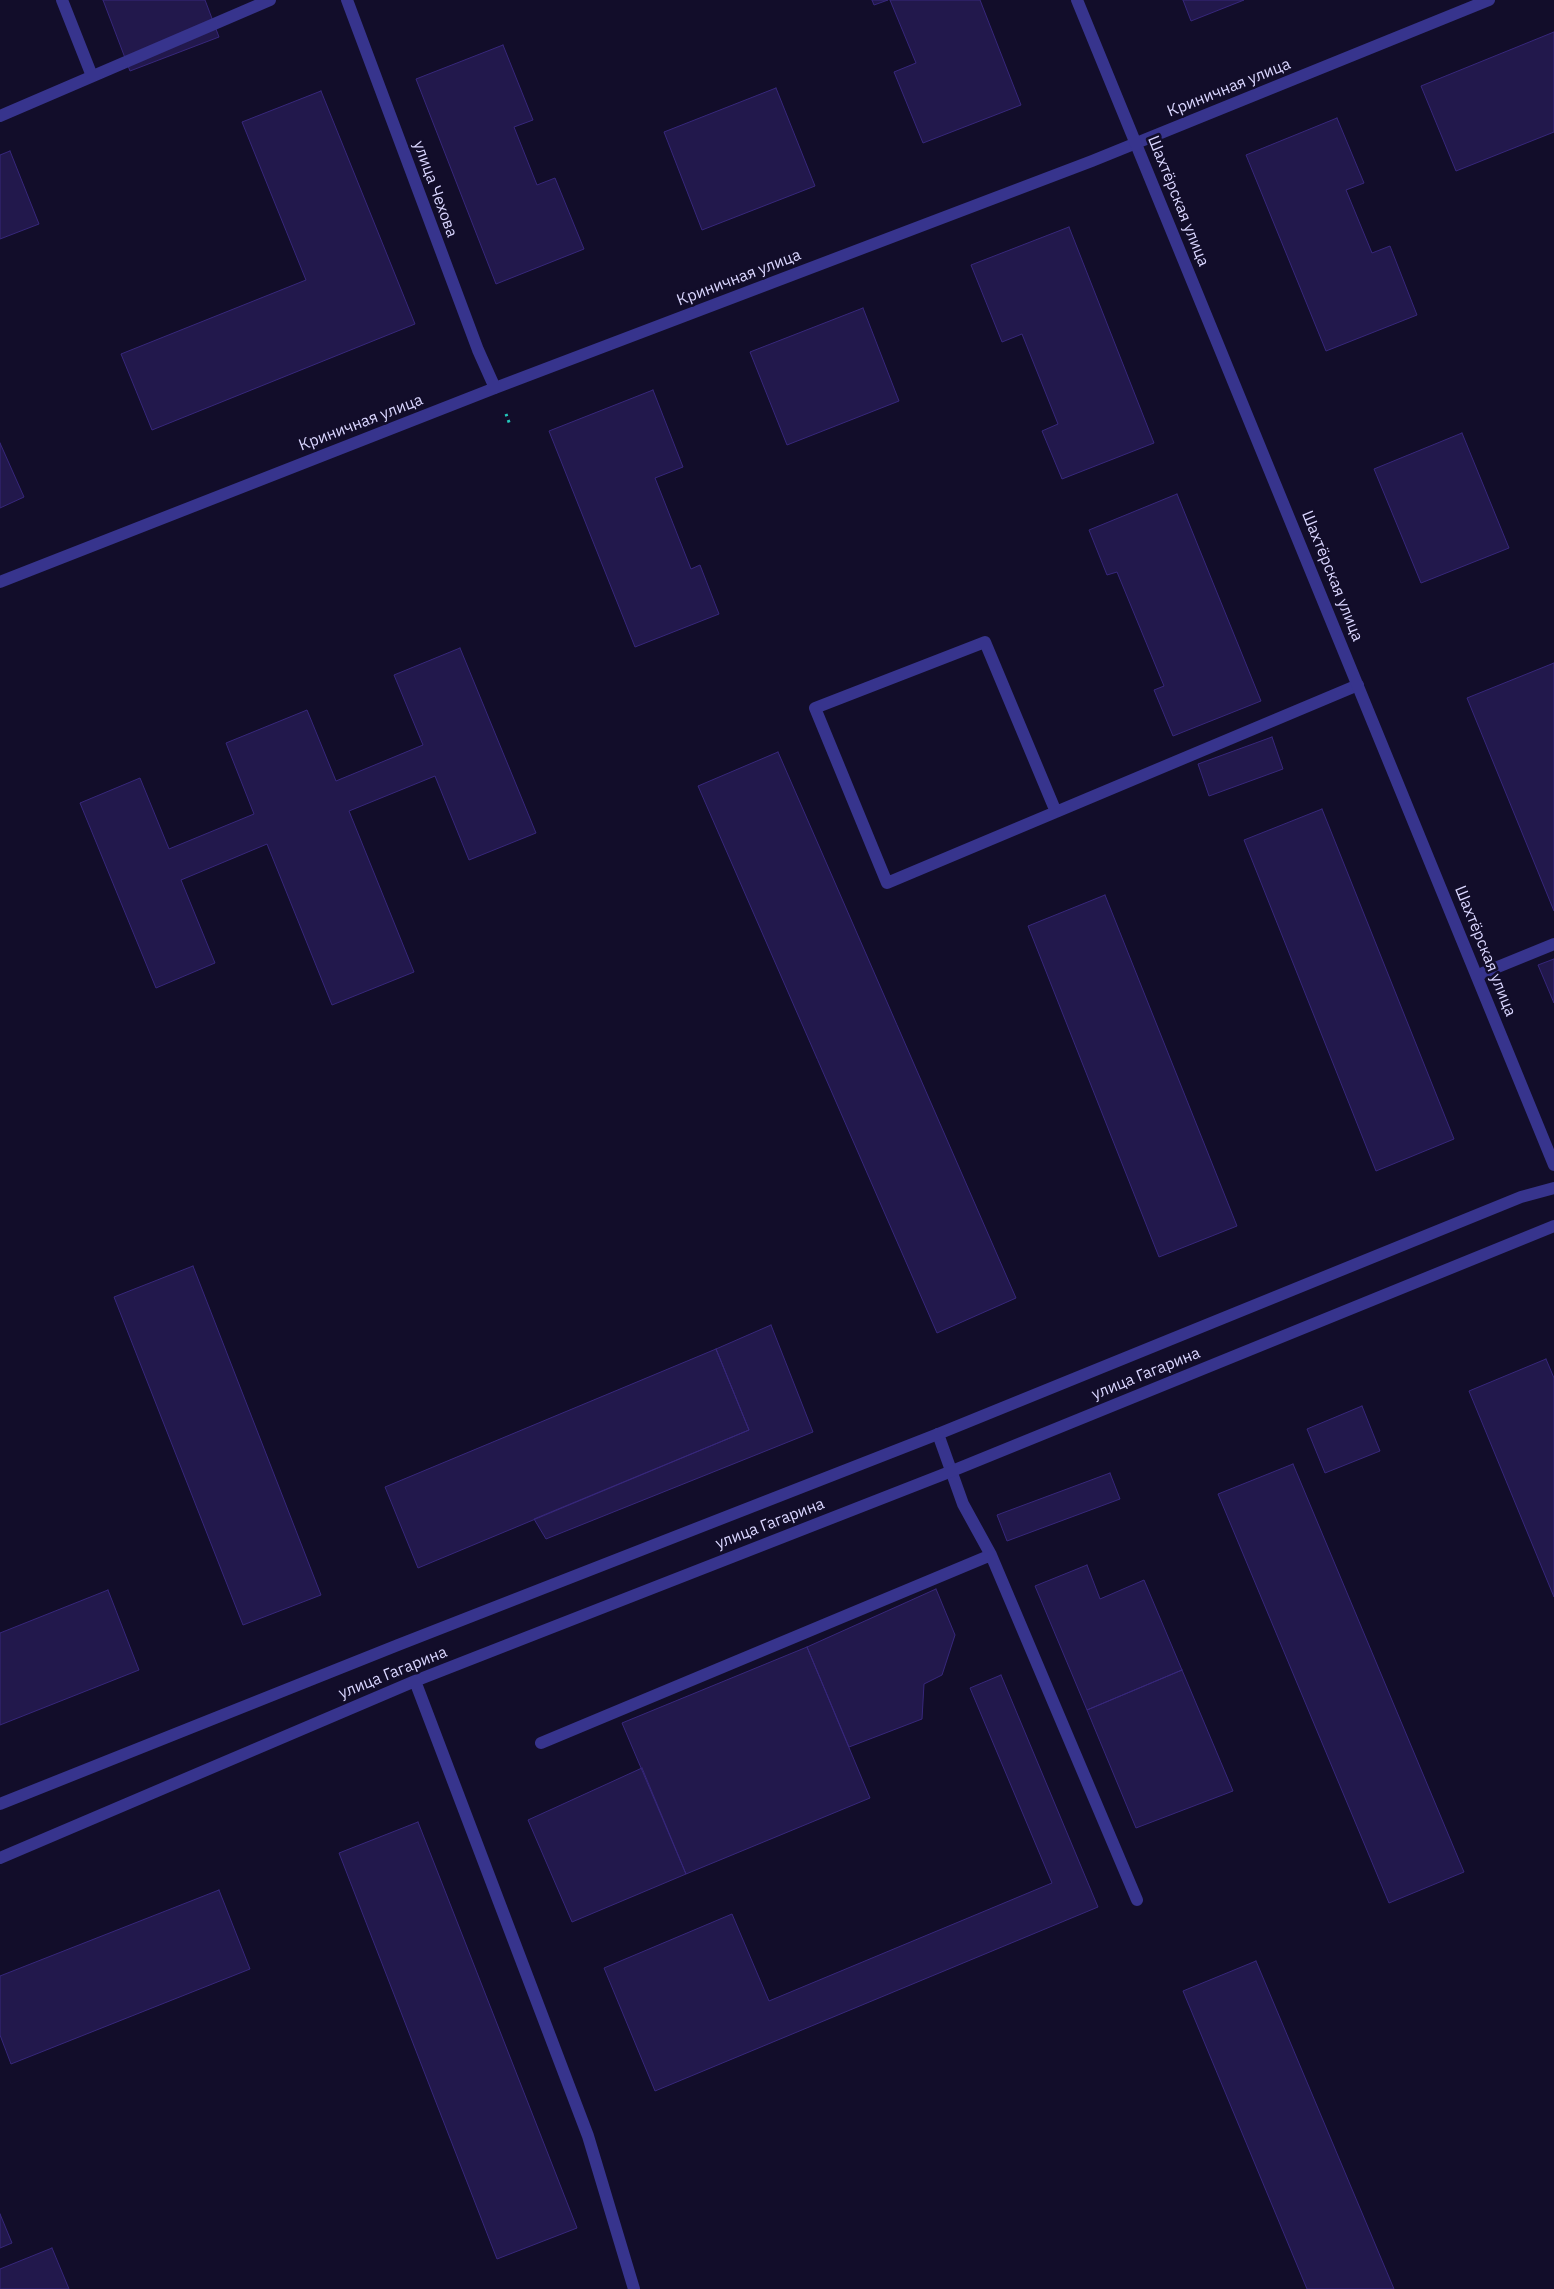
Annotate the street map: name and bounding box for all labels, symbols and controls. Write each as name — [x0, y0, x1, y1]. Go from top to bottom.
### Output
street label: Криничная улица — [1165, 55, 1293, 121]
street label: Шахтёрская улица — [1143, 133, 1213, 269]
street label: улица Чехова — [409, 138, 461, 240]
street label: Криничная улица — [674, 246, 804, 310]
street label: Криничная улица — [296, 391, 426, 455]
street label: Шахтёрская улица — [1297, 508, 1367, 644]
street label: Шахтёрская улица — [1450, 883, 1520, 1019]
street label: улица Гагарина — [1089, 1344, 1203, 1404]
street label: улица Гагарина — [713, 1494, 827, 1554]
street label: улица Гагарина — [336, 1643, 450, 1703]

